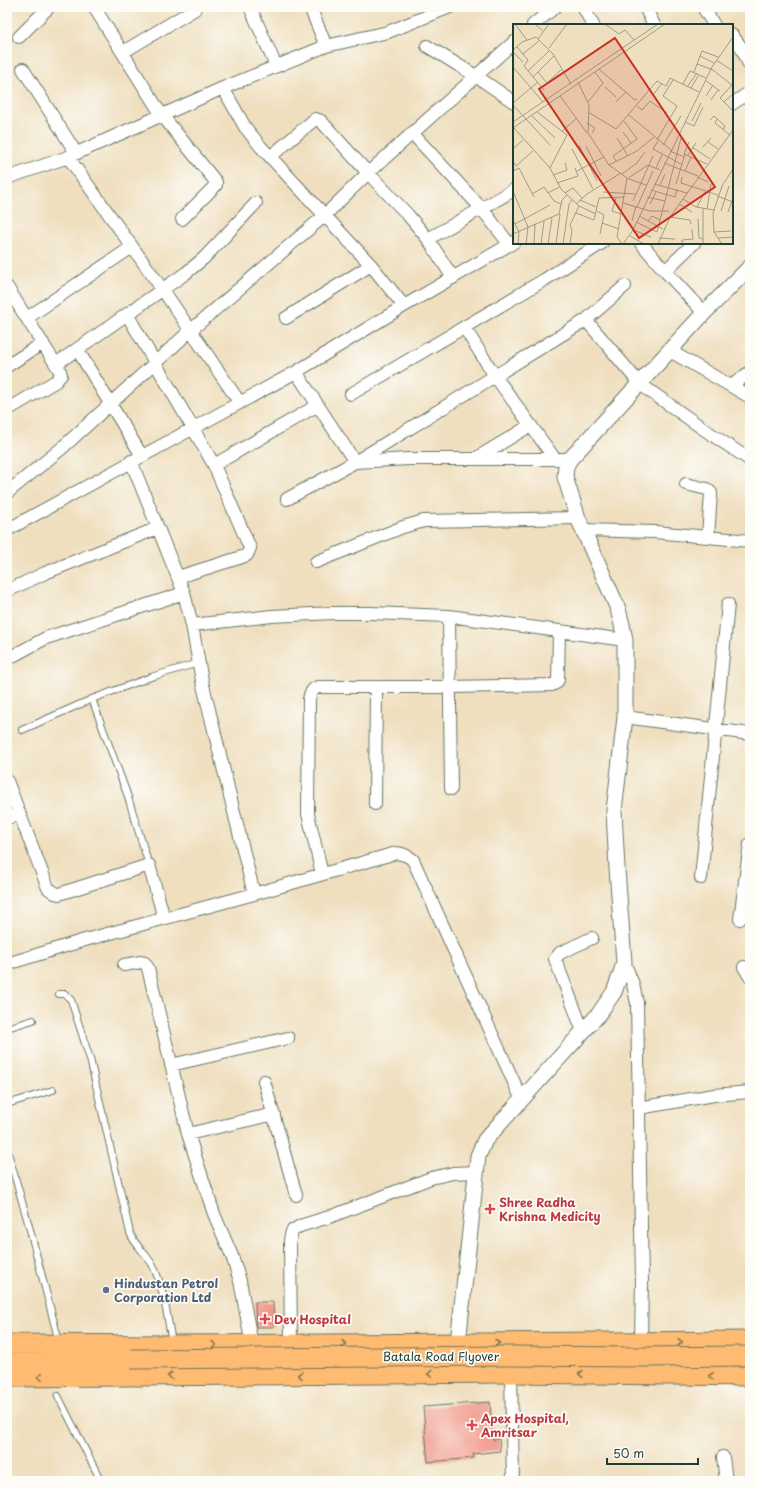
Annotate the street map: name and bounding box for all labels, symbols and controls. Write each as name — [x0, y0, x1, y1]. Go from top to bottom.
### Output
inset map — [513, 24, 733, 244]
place label: Shree Radha Krishna Medicity — [499, 1193, 601, 1225]
marker: Shree Radha Krishna Medicity — [484, 1203, 496, 1215]
place label: Hindustan Petrol Corporation Ltd — [114, 1274, 218, 1306]
marker: Hindustan Petrol Corporation Ltd — [101, 1285, 111, 1295]
place label: Dev Hospital — [274, 1310, 351, 1328]
marker: Dev Hospital — [259, 1313, 271, 1325]
one-way arrow — [677, 1338, 683, 1346]
one-way arrow — [494, 1339, 500, 1347]
one-way arrow — [341, 1340, 347, 1348]
one-way arrow — [211, 1341, 217, 1349]
street label: Batala Road Flyover — [383, 1347, 500, 1365]
one-way arrow — [427, 1370, 433, 1378]
one-way arrow — [578, 1370, 584, 1378]
one-way arrow — [297, 1371, 303, 1379]
one-way arrow — [167, 1372, 173, 1380]
one-way arrow — [708, 1372, 714, 1380]
one-way arrow — [37, 1373, 43, 1381]
place label: Apex Hospital, Amritsar — [480, 1409, 569, 1441]
marker: Apex Hospital, Amritsar — [466, 1419, 478, 1431]
scale bar — [607, 1440, 698, 1466]
text: 50 m — [613, 1444, 644, 1462]

